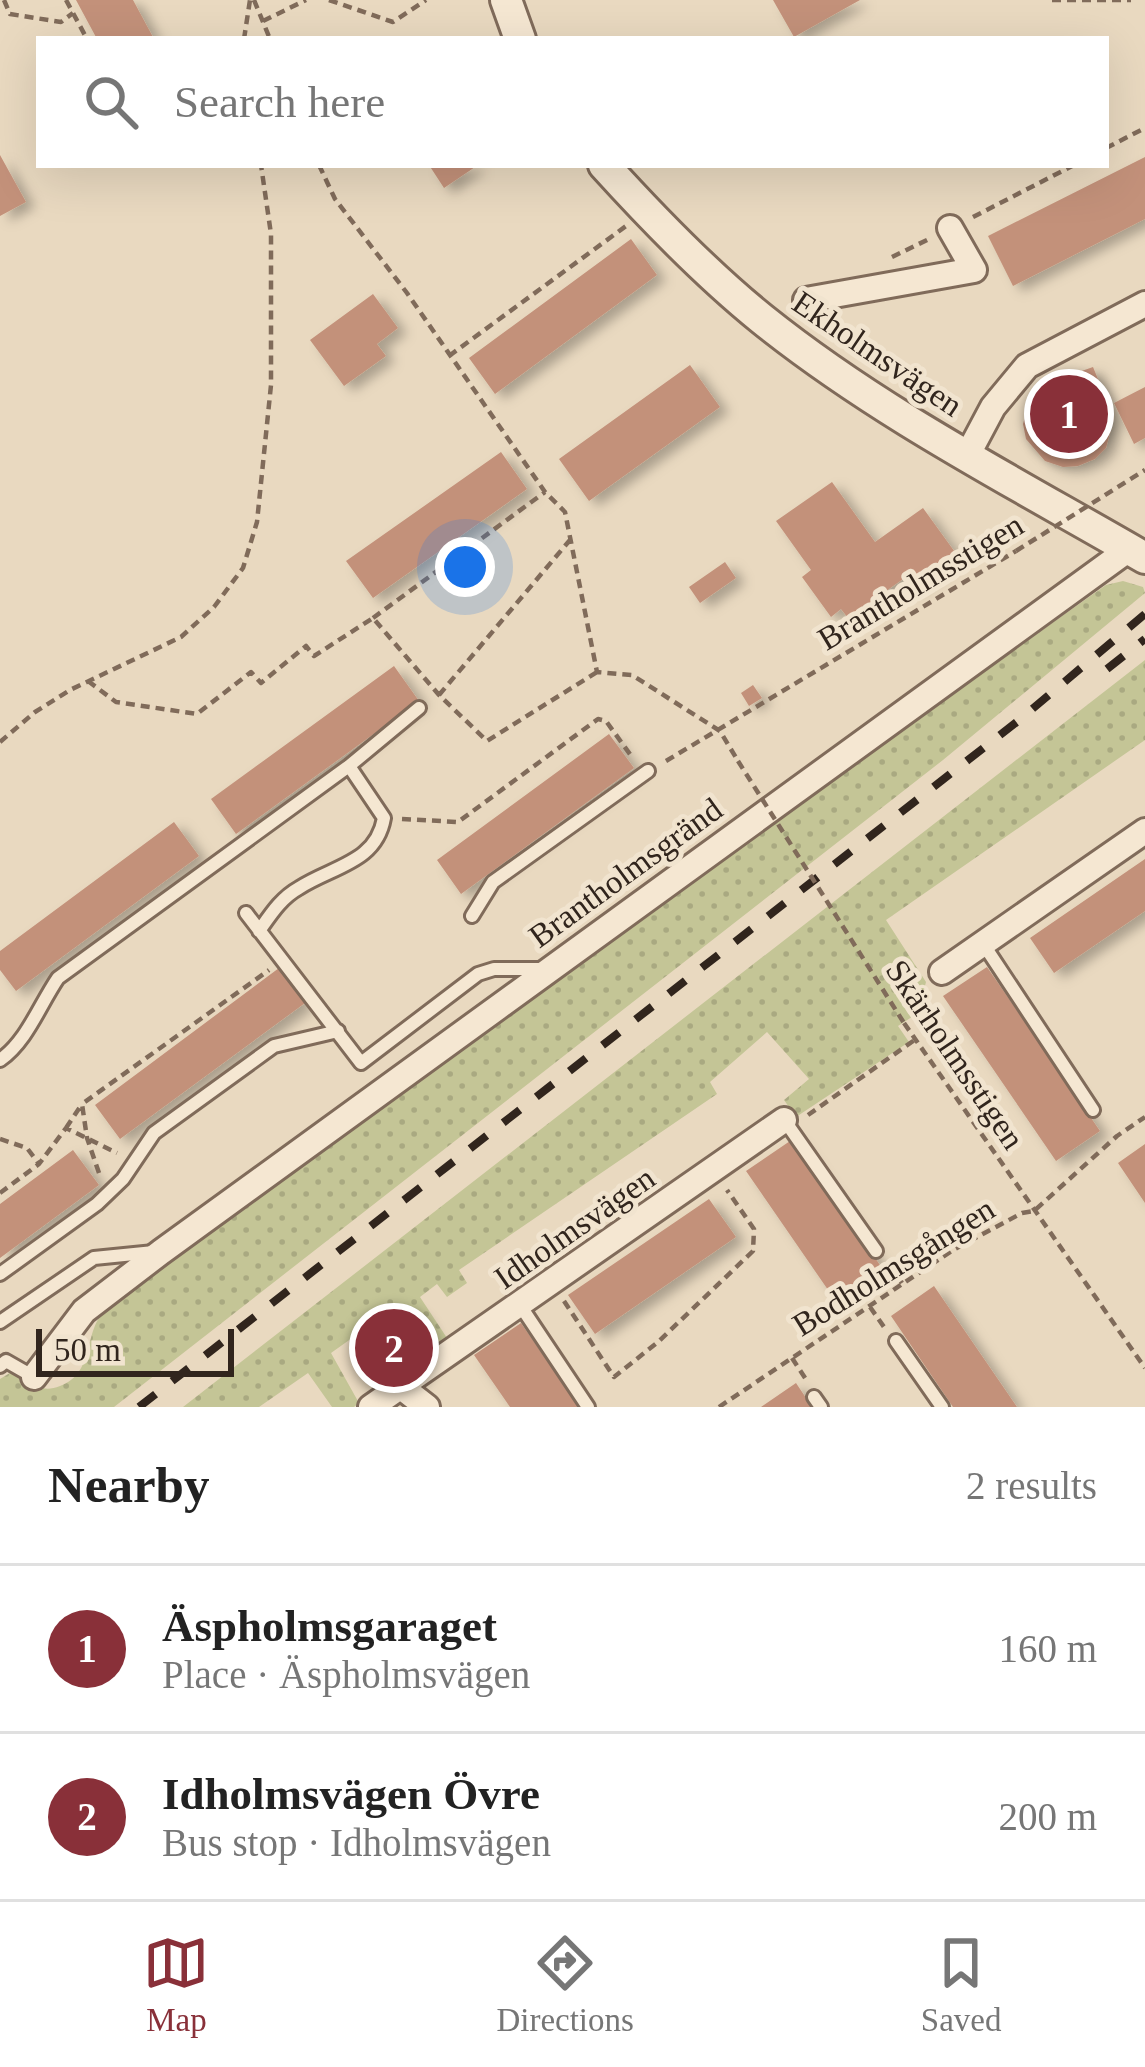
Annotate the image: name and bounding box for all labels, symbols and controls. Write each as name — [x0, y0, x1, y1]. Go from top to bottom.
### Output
search box — [36, 36, 1109, 168]
icon: search — [78, 69, 144, 135]
text: Search here — [174, 77, 385, 127]
street label: Ekholmsvägen — [786, 284, 969, 424]
pin: 1 — [1030, 369, 1108, 459]
street label: Brantholmsstigen — [811, 506, 1030, 657]
your location — [435, 537, 495, 597]
street label: Brantholmsgränd — [522, 791, 729, 955]
street label: Skärholmsstigen — [879, 953, 1032, 1156]
street label: Idholmsvägen — [488, 1159, 661, 1296]
street label: Bodholmsgången — [786, 1190, 1001, 1343]
pin: 2 — [355, 1303, 433, 1393]
scale bar — [36, 1323, 234, 1376]
text: 50 m — [54, 1332, 121, 1368]
text: Nearby — [48, 1457, 209, 1513]
text: 2 results — [966, 1464, 1097, 1507]
text: Äspholmsgaraget — [162, 1601, 497, 1651]
text: 1 — [77, 1627, 97, 1670]
text: 160 m — [998, 1627, 1097, 1670]
text: Place · Äspholmsvägen — [162, 1653, 530, 1696]
text: Idholmsvägen Övre — [162, 1769, 540, 1819]
text: 2 — [77, 1795, 97, 1838]
text: 200 m — [998, 1795, 1097, 1838]
text: Bus stop · Idholmsvägen — [162, 1821, 551, 1864]
tab: Map — [143, 1930, 209, 2039]
tab: Directions — [496, 1930, 634, 2039]
tab: Saved — [921, 1930, 1002, 2039]

